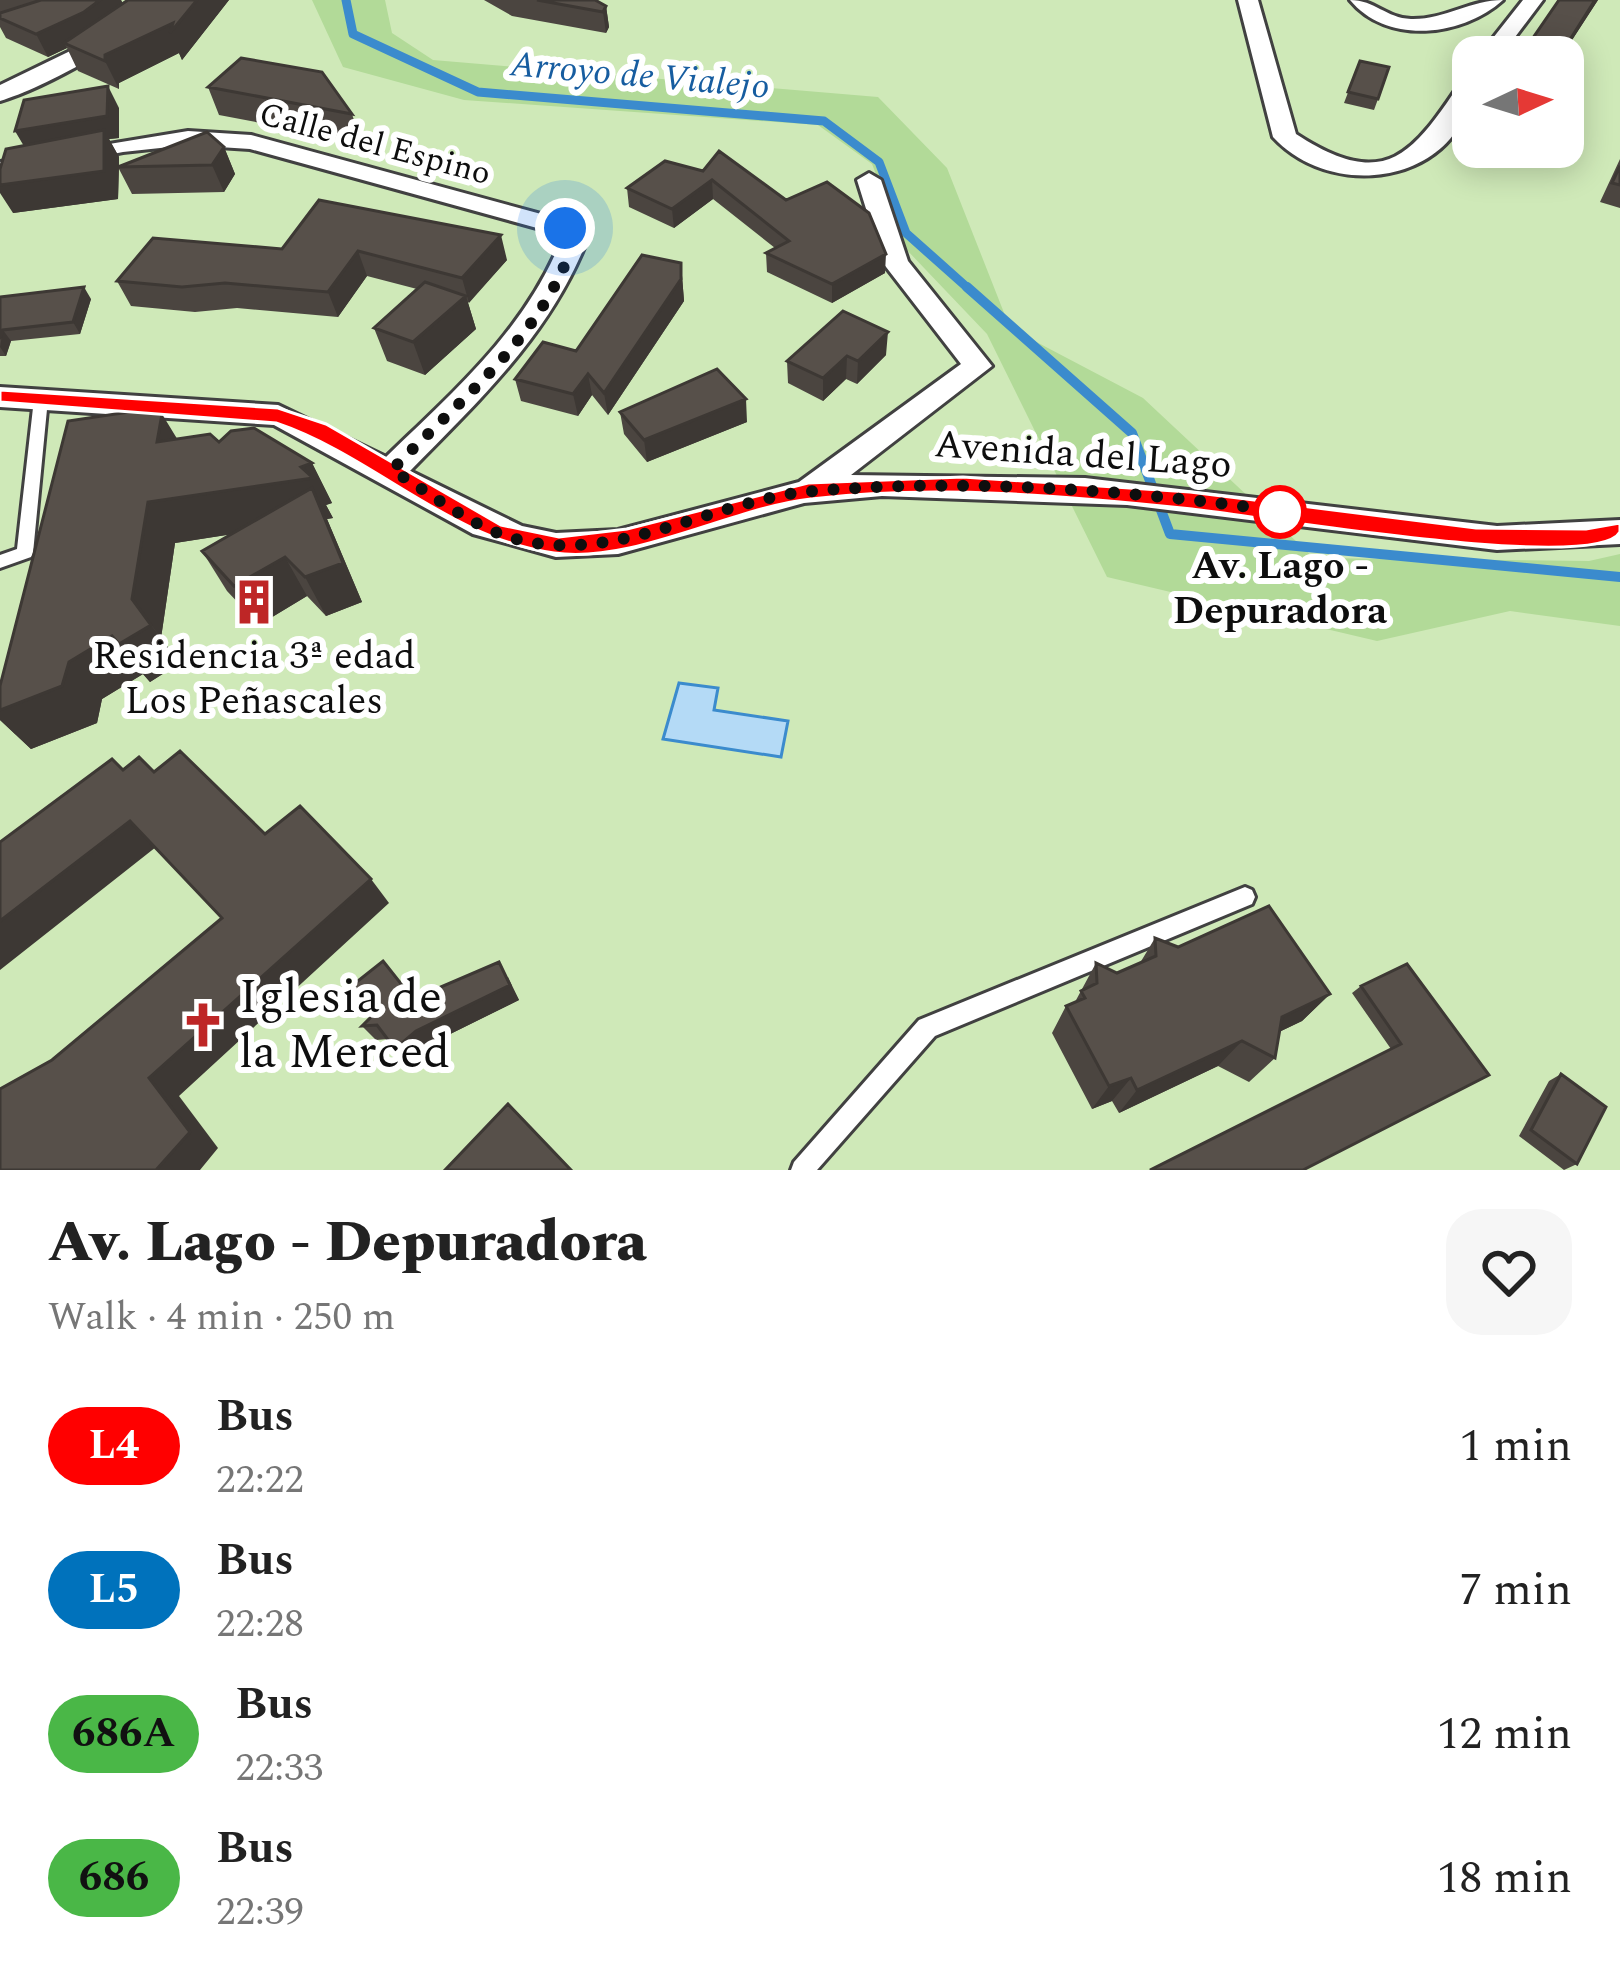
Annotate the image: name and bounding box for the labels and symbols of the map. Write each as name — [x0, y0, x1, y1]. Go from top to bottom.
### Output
north arrow — [1452, 36, 1584, 168]
water label: Arroyo de Vialejo — [507, 37, 772, 115]
street label: Calle del Espino — [254, 89, 496, 199]
your location — [535, 198, 595, 258]
street label: Avenida del Lago — [932, 415, 1234, 495]
marker: Av. Lago - Depuradora — [1255, 487, 1305, 537]
place label: Av. Lago - Depuradora — [1173, 537, 1387, 641]
building icon: Residencia 3ª edad Los Peñascales — [229, 577, 279, 627]
place label: Residencia 3ª edad Los Peñascales — [92, 627, 416, 731]
place label: Iglesia de la Merced — [239, 961, 450, 1089]
church icon: Iglesia de la Merced — [178, 1000, 228, 1050]

